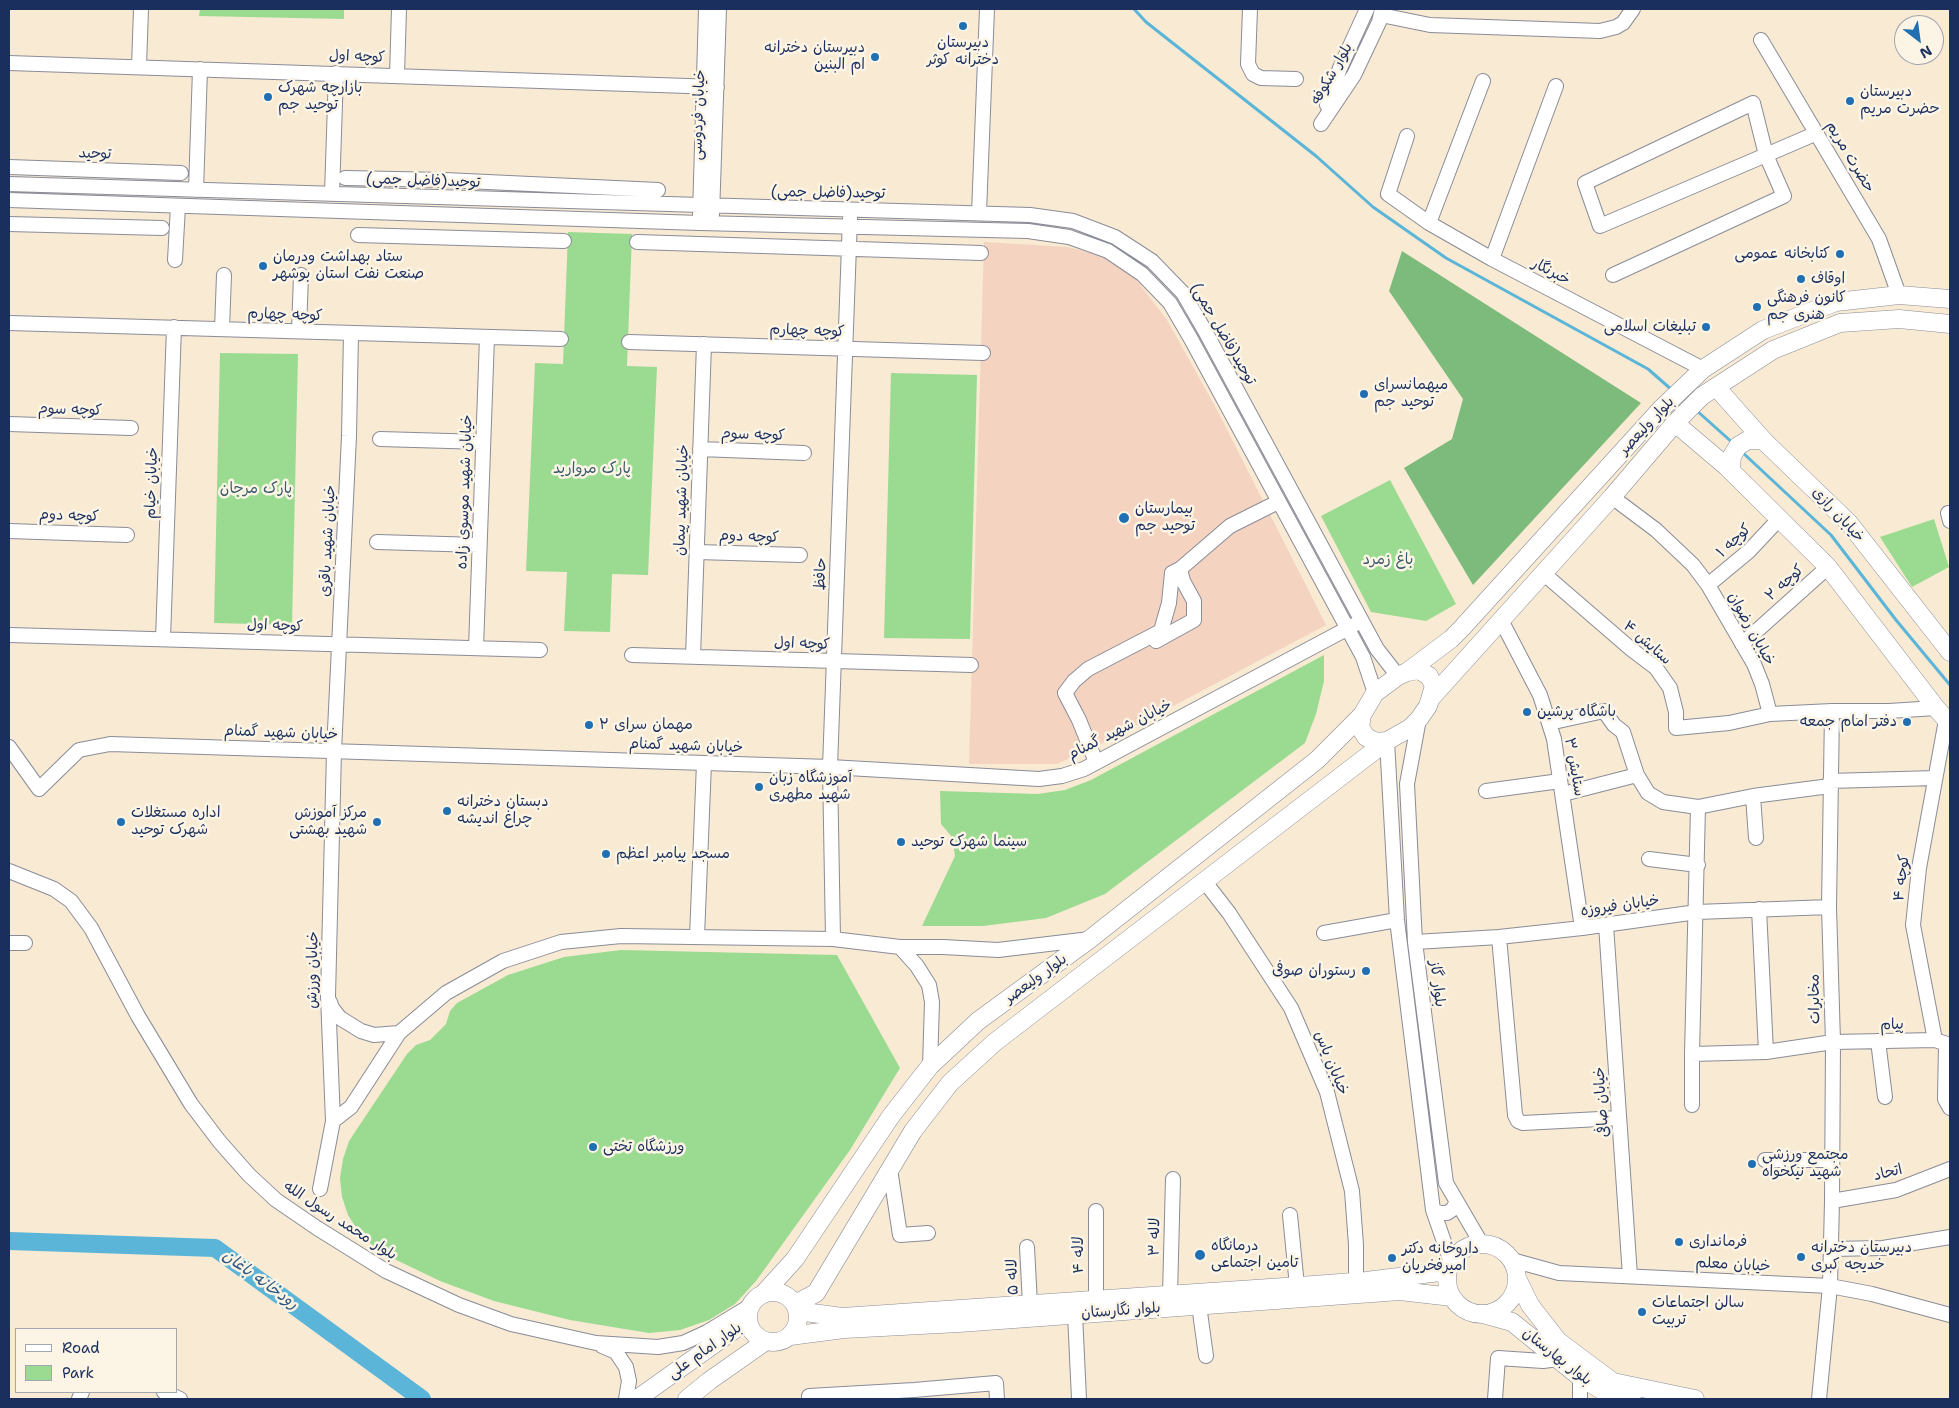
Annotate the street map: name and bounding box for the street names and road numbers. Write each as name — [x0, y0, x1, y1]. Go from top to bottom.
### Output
street label: بلوار شکوفه — [1307, 40, 1357, 108]
street label: کوچه اول — [329, 47, 385, 67]
street label: خیابان فردوسی — [688, 69, 710, 161]
street label: حضرت مریم — [1822, 118, 1878, 196]
street label: توحید — [78, 144, 112, 164]
street label: توحید(فاضل جمی) — [365, 170, 481, 192]
street label: توحید(فاضل جمی) — [770, 183, 886, 203]
street label: خبرنگار — [1529, 255, 1573, 289]
street label: توحید(فاضل جمی) — [1186, 280, 1260, 388]
street label: کوچه چهارم — [247, 305, 323, 325]
street label: کوچه چهارم — [769, 321, 845, 341]
street label: بلوار ولیعصر — [1616, 393, 1678, 459]
street label: کوچه سوم — [38, 400, 102, 420]
street label: خیابان شهید موسوی زاده — [453, 414, 477, 570]
street label: کوچه سوم — [721, 425, 785, 445]
street label: خیابان شهید پیمان — [671, 444, 693, 556]
street label: خیابان خیام — [142, 447, 162, 519]
street label: خیابان رازی — [1808, 484, 1868, 546]
street label: خیابان شهید باقری — [316, 485, 340, 597]
street label: کوچه دوم — [39, 506, 99, 526]
street label: کوچه ۱ — [1713, 520, 1755, 562]
street label: کوچه دوم — [719, 527, 779, 547]
street label: حافظ — [811, 557, 831, 591]
street label: کوچه ۲ — [1762, 561, 1808, 605]
street label: خیابان رضوان — [1724, 589, 1778, 669]
street label: کوچه اول — [247, 616, 303, 636]
street label: ستایش ۴ — [1619, 617, 1675, 669]
street label: کوچه اول — [774, 634, 830, 654]
street label: خیابان شهید گمنام — [1065, 696, 1175, 764]
street label: خیابان شهید گمنام — [224, 722, 338, 744]
street label: خیابان شهید گمنام — [629, 735, 743, 757]
street label: ستایش ۳ — [1560, 736, 1588, 798]
street label: کوچه ۴ — [1890, 854, 1914, 902]
street label: خیابان فیروزه — [1579, 892, 1661, 920]
street label: خیابان ورزش — [303, 931, 323, 1009]
street label: بلوار ولیعصر — [1001, 950, 1071, 1008]
street label: بلوار گاز — [1425, 960, 1449, 1008]
street label: مخابرات — [1806, 974, 1824, 1024]
street label: پیام — [1880, 1016, 1904, 1034]
street label: خیابان یاس — [1310, 1028, 1352, 1098]
street label: خیابان صافی — [1591, 1066, 1613, 1138]
street label: اتحاد — [1872, 1161, 1904, 1185]
street label: بلوار محمد رسول الله — [280, 1178, 400, 1264]
street label: لاله ۳ — [1146, 1218, 1164, 1256]
street label: لاله ۴ — [1070, 1236, 1088, 1274]
street label: خیابان معلم — [1695, 1254, 1771, 1276]
street label: لاله ۵ — [1003, 1258, 1023, 1296]
street label: بلوار نگارستان — [1081, 1299, 1161, 1323]
street label: بلوار امام علی — [664, 1319, 746, 1383]
street label: بلوار بهارستان — [1519, 1324, 1595, 1390]

